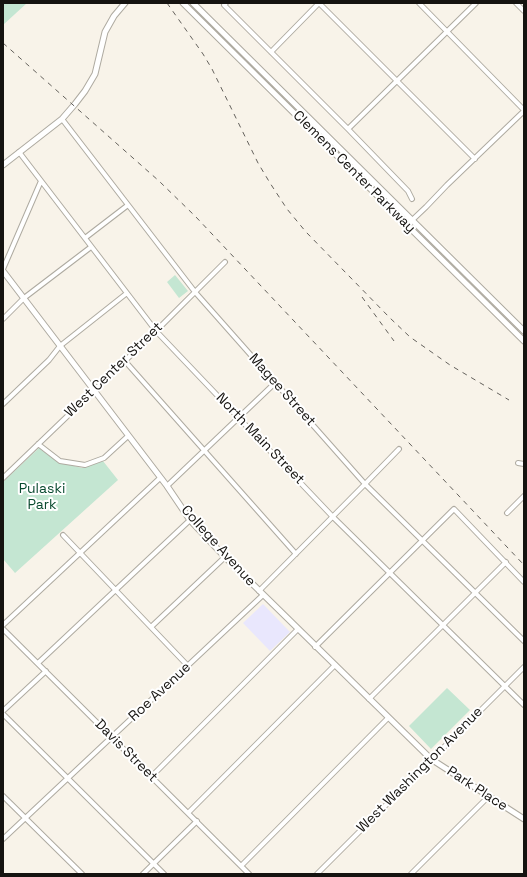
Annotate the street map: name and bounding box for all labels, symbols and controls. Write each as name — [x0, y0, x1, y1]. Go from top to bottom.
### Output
street label: Clemens Center Parkway — [289, 107, 419, 237]
street label: West Center Street — [62, 319, 166, 421]
street label: Magee Street — [245, 350, 319, 430]
street label: North Main Street — [212, 390, 308, 488]
park label: Pulaski Park — [19, 481, 65, 514]
street label: College Avenue — [177, 502, 259, 590]
street label: Roe Avenue — [125, 659, 195, 725]
street label: West Washington Avenue — [354, 704, 486, 836]
street label: Davis Street — [91, 716, 161, 786]
street label: Park Place — [443, 763, 511, 815]

